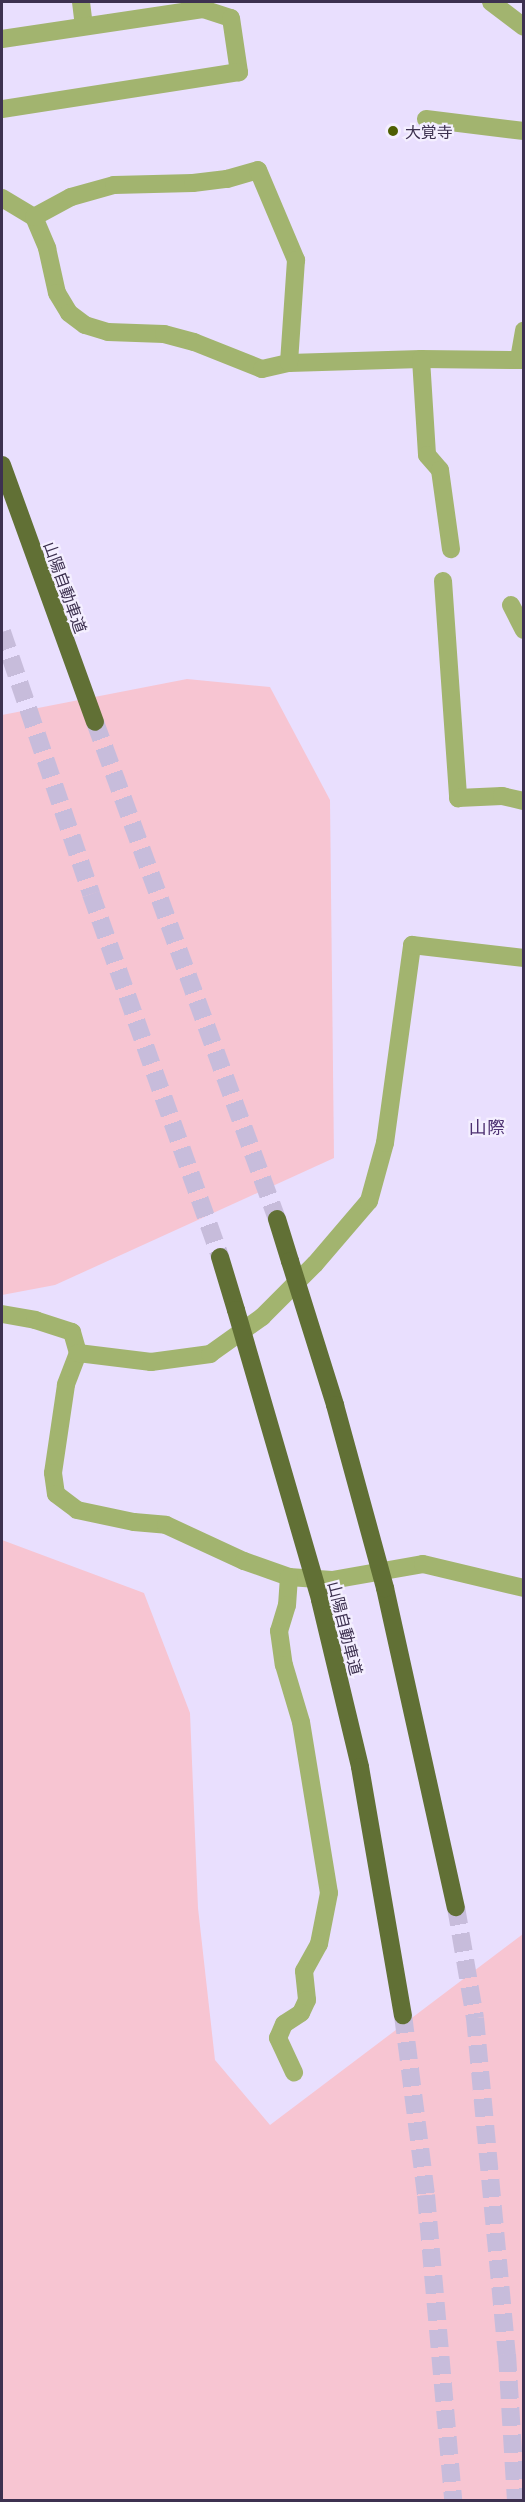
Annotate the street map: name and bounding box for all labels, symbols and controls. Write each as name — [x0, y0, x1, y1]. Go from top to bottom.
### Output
place label: 大覚寺 — [405, 121, 453, 141]
marker: 大覚寺 — [386, 124, 400, 138]
street label: 山陽自動車道 — [41, 539, 91, 635]
district label: 山際 — [469, 1115, 505, 1137]
street label: 山陽自動車道 — [325, 1579, 367, 1677]

